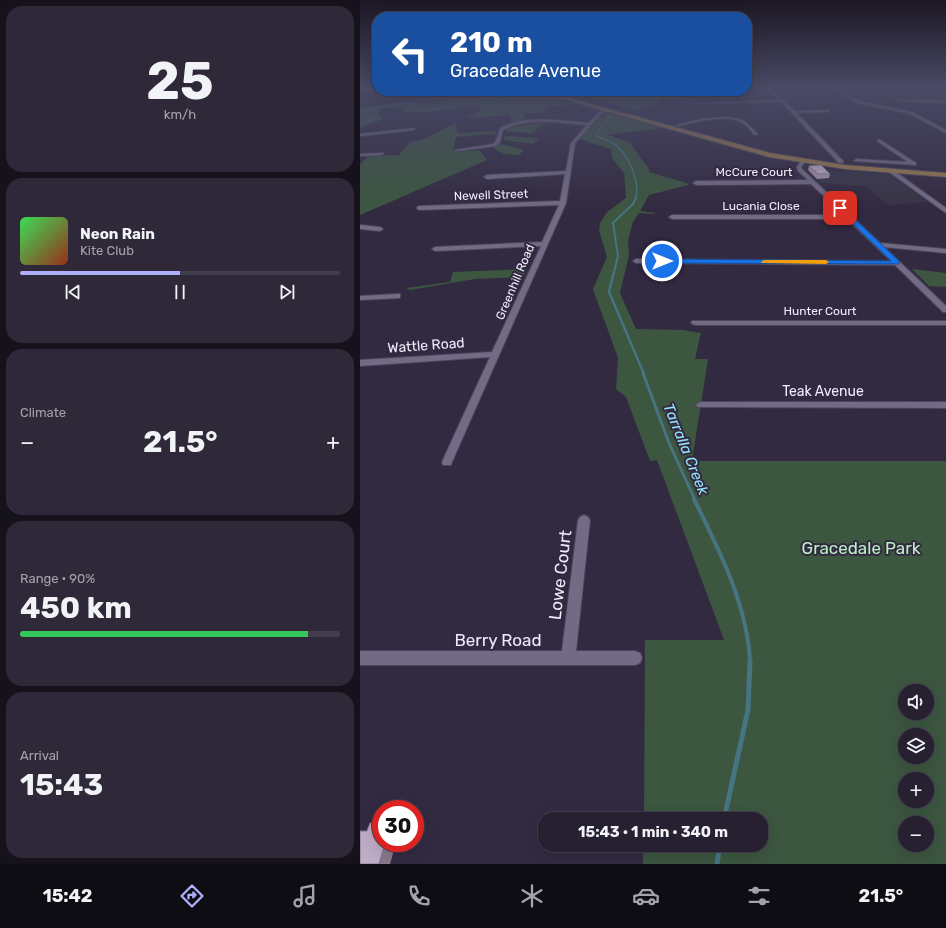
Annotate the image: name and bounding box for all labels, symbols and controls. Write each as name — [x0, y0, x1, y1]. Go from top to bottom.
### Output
text: 210 m — [450, 26, 533, 59]
icon: left — [384, 28, 436, 80]
text: 25 — [146, 50, 214, 112]
text: Gracedale Avenue — [450, 60, 601, 82]
text: km/h — [164, 107, 196, 122]
street label: McCure Court — [716, 165, 793, 179]
street label: Newell Street — [454, 187, 529, 203]
pin — [823, 191, 857, 225]
icon: arrive — [829, 197, 851, 219]
street label: Lucania Close — [722, 199, 800, 213]
text: Neon Rain — [80, 225, 155, 243]
position arrow — [641, 240, 683, 282]
street label: Greenhill Road — [493, 242, 537, 322]
text: Kite Club — [80, 243, 134, 258]
icon: previous — [62, 281, 84, 303]
icon: pause — [169, 281, 191, 303]
icon: next — [276, 281, 298, 303]
street label: Hunter Court — [784, 304, 857, 318]
street label: Wattle Road — [387, 334, 465, 357]
street label: Teak Avenue — [782, 383, 864, 400]
water label: Tarralla Creek — [659, 400, 713, 498]
text: Climate — [20, 405, 66, 420]
text: 21.5° — [143, 424, 218, 460]
text: − — [20, 429, 34, 456]
text: + — [326, 429, 340, 456]
street label: Lowe Court — [545, 529, 575, 621]
park label: Gracedale Park — [802, 538, 921, 558]
text: Range · 90% — [20, 571, 95, 586]
text: 450 km — [20, 590, 132, 626]
street label: Berry Road — [454, 630, 542, 650]
map controls — [898, 684, 934, 852]
button: sound — [898, 684, 934, 720]
button: layers — [898, 728, 934, 764]
text: Arrival — [20, 748, 59, 763]
text: 15:43 — [20, 767, 103, 803]
button: + — [898, 772, 934, 808]
speed limit sign: 30 — [372, 800, 424, 852]
button: − — [898, 816, 934, 852]
text: 15:43 · 1 min · 340 m — [578, 823, 728, 841]
icon: directions — [178, 882, 206, 910]
icon: music — [291, 882, 319, 910]
icon: phone — [405, 882, 433, 910]
icon: climate — [518, 882, 546, 910]
icon: car — [632, 882, 660, 910]
icon: filters — [745, 882, 773, 910]
text: 15:42 — [43, 885, 93, 907]
text: 21.5° — [858, 885, 903, 907]

